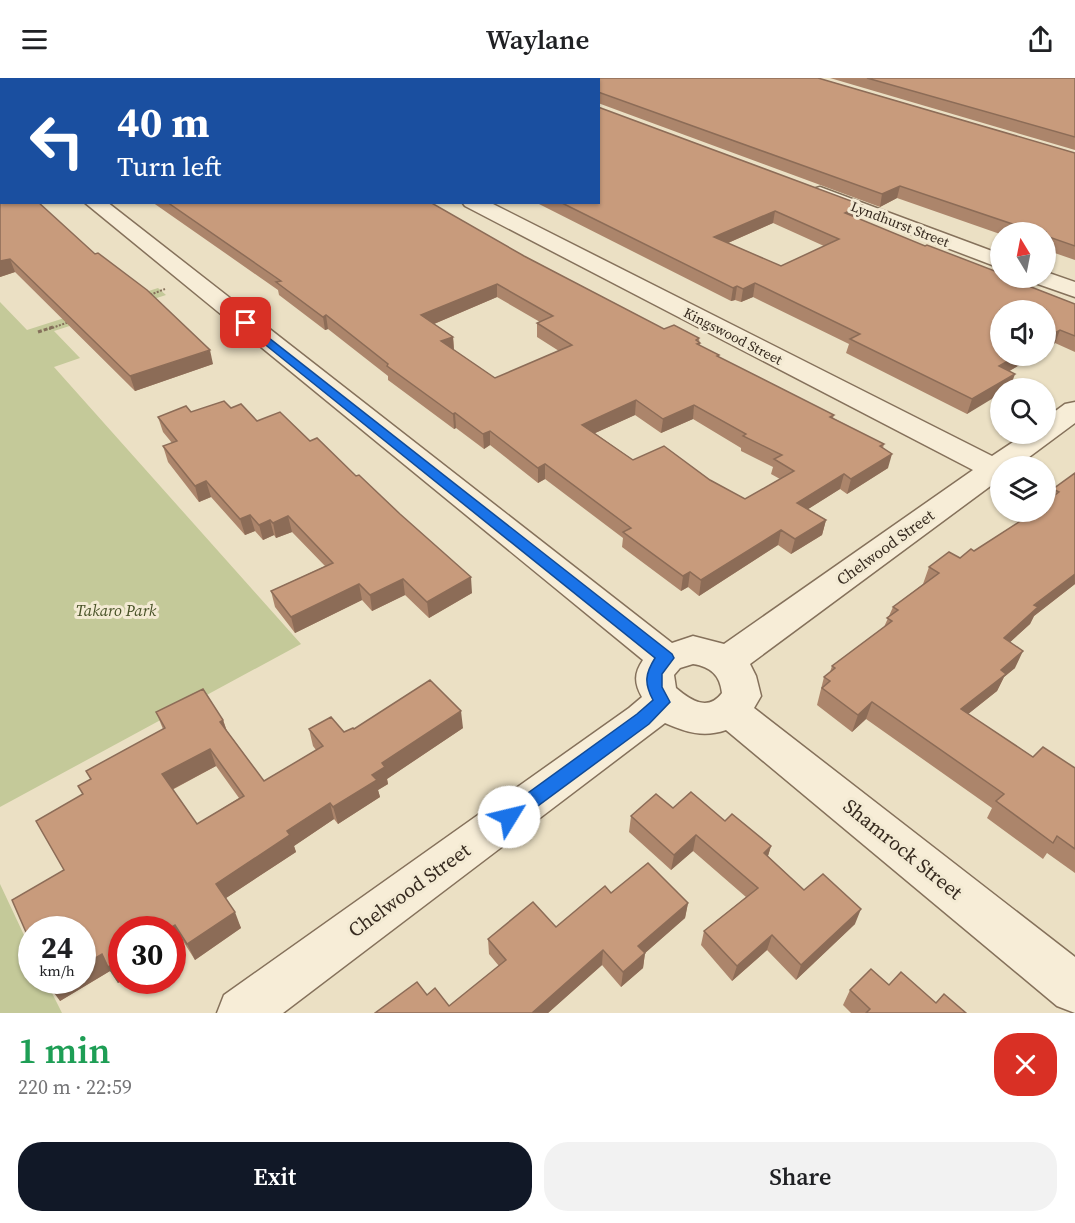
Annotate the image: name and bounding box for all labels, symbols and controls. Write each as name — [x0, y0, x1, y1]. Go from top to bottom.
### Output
text: Waylane — [486, 21, 589, 58]
icon: menu — [18, 23, 51, 56]
icon: share — [1024, 23, 1057, 56]
text: 40 m — [117, 93, 210, 151]
icon: left — [18, 102, 96, 180]
text: Turn left — [117, 148, 221, 185]
street label: Lyndhurst Street — [848, 196, 952, 252]
north arrow — [990, 222, 1056, 288]
map controls — [990, 222, 1056, 522]
pin — [220, 297, 271, 348]
button: sound — [990, 300, 1056, 366]
street label: Kingswood Street — [680, 302, 786, 370]
icon: arrive — [229, 306, 262, 339]
button: search — [990, 378, 1056, 444]
button: layers — [990, 456, 1056, 522]
street label: Chelwood Street — [832, 504, 939, 590]
park label: Takaro Park — [76, 599, 157, 621]
position arrow — [477, 785, 541, 849]
street label: Shamrock Street — [837, 792, 969, 906]
street label: Chelwood Street — [342, 836, 476, 944]
speed limit sign: 30 — [108, 916, 186, 994]
text: 24 — [41, 927, 73, 968]
text: km/h — [39, 960, 75, 981]
text: 1 min — [18, 1026, 110, 1075]
button: close — [994, 1033, 1057, 1096]
text: 220 m · 22:59 — [18, 1073, 132, 1101]
button: Exit — [18, 1142, 532, 1211]
button: Share — [544, 1142, 1057, 1211]

